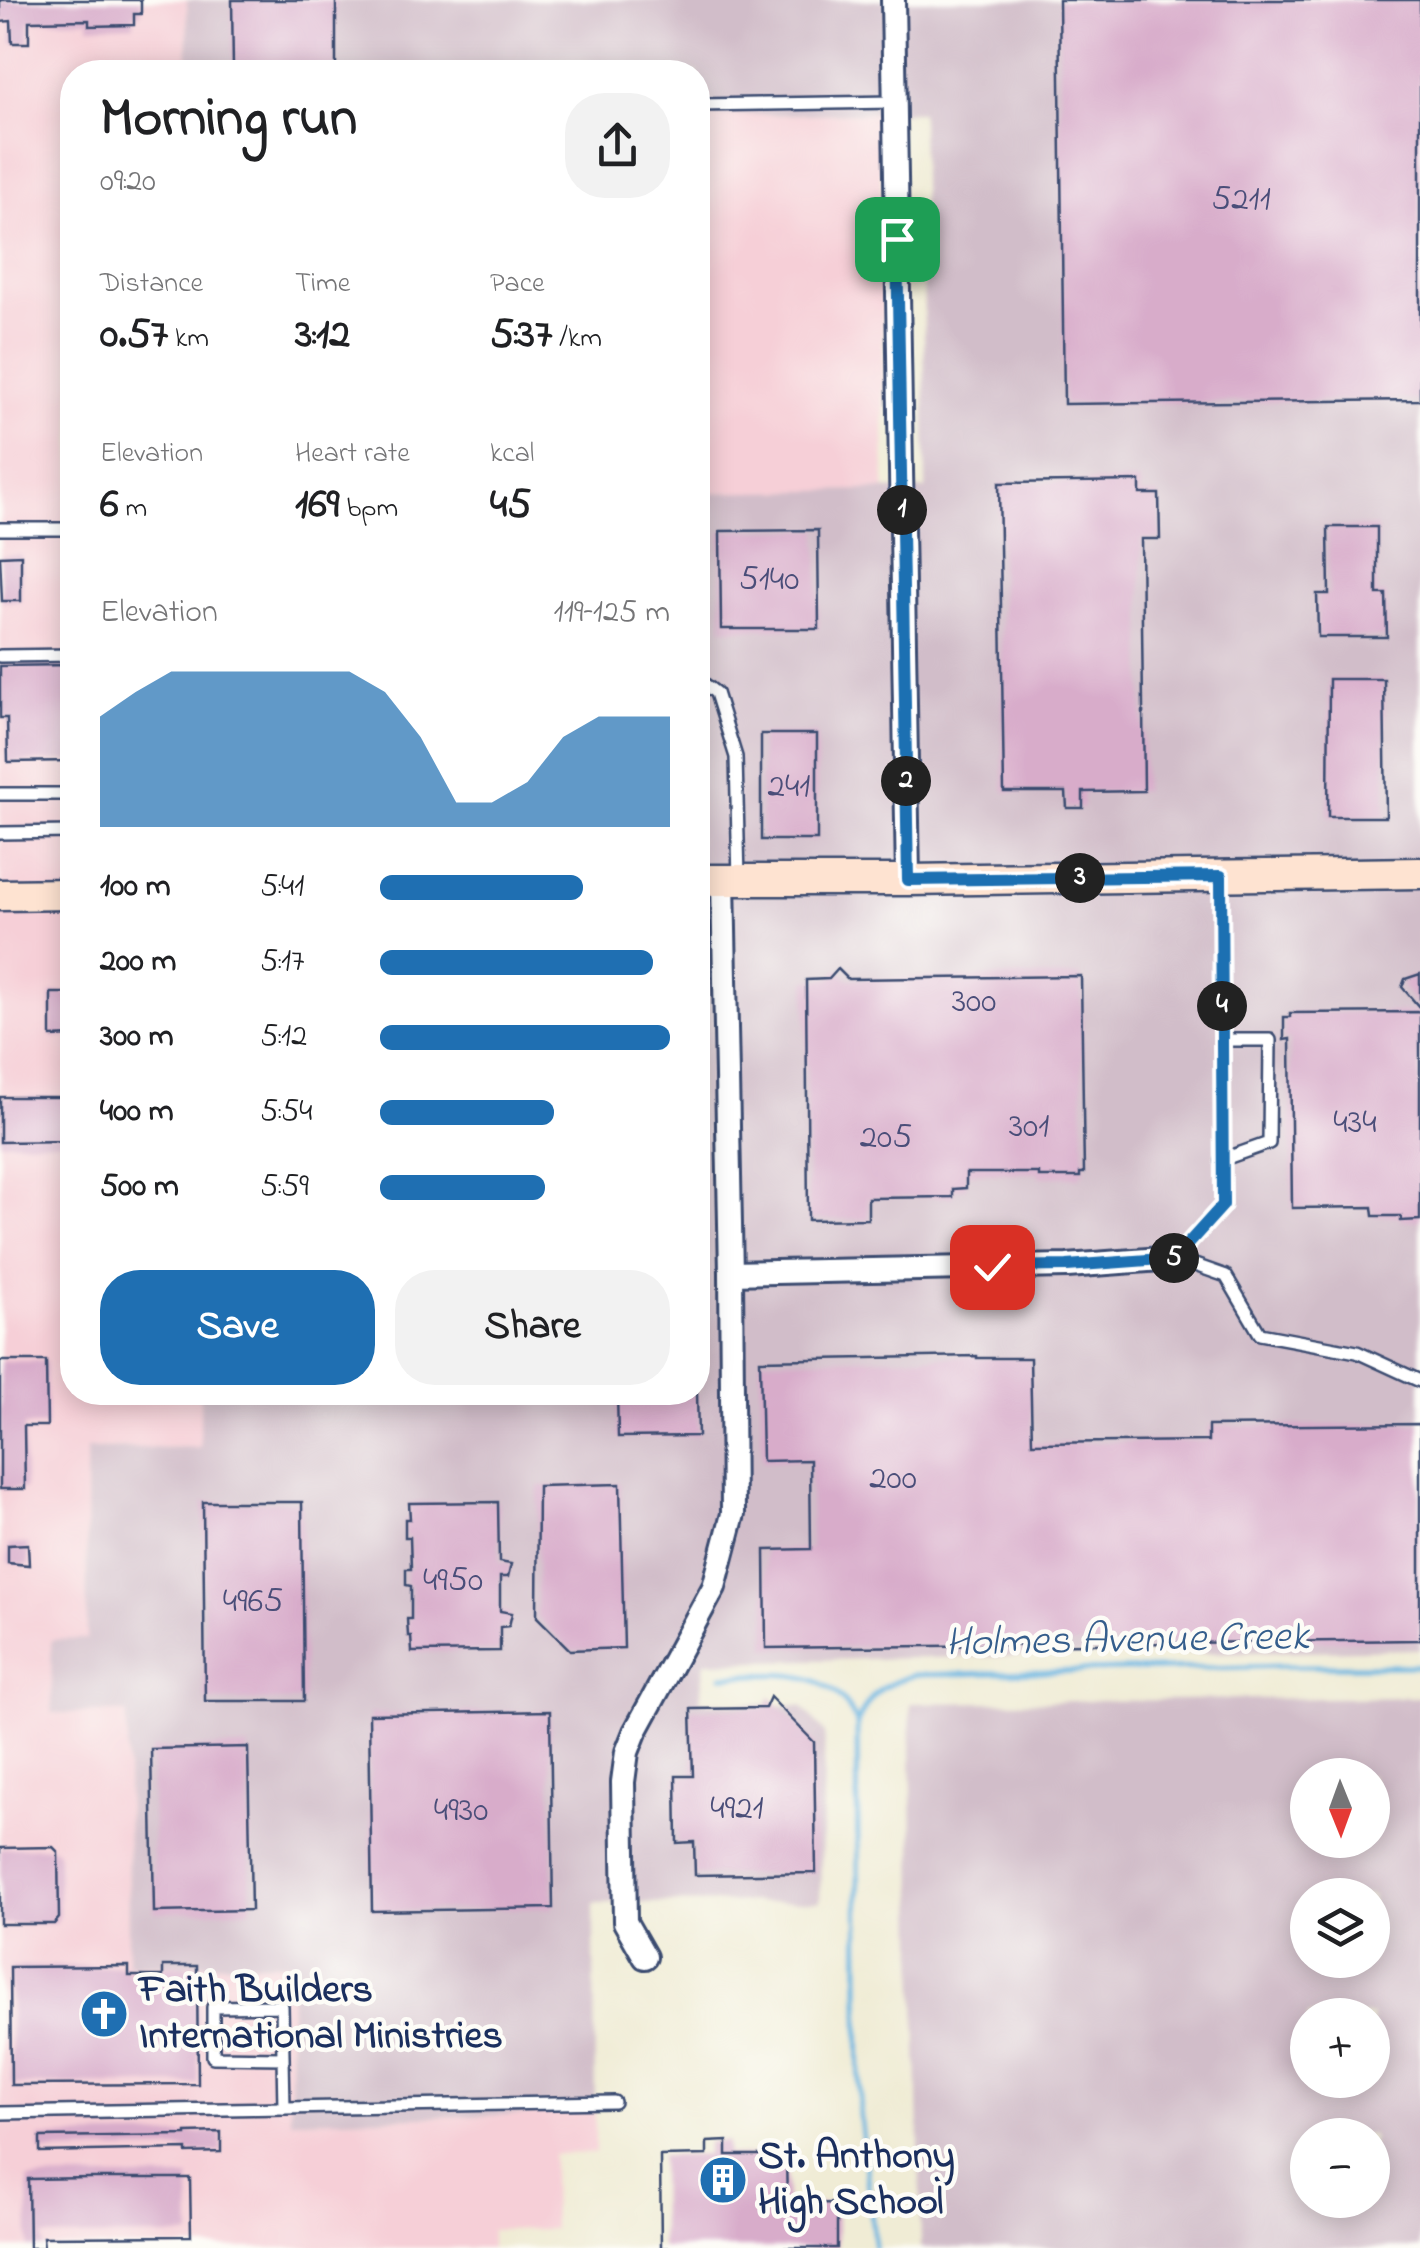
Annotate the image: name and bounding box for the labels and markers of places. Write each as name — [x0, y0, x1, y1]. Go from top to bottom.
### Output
pin — [855, 197, 940, 282]
pin: 1 — [877, 485, 927, 535]
pin: 2 — [881, 756, 931, 806]
pin: 3 — [1055, 853, 1105, 903]
pin: 4 — [1197, 981, 1247, 1031]
pin — [950, 1225, 1035, 1310]
pin: 5 — [1149, 1233, 1199, 1283]
place label: Faith Builders International Ministries — [137, 1962, 503, 2067]
church icon: Faith Builders International Ministries — [78, 1988, 130, 2040]
place label: St. Anthony High School — [758, 2128, 955, 2233]
building icon: St. Anthony High School — [697, 2154, 749, 2206]

